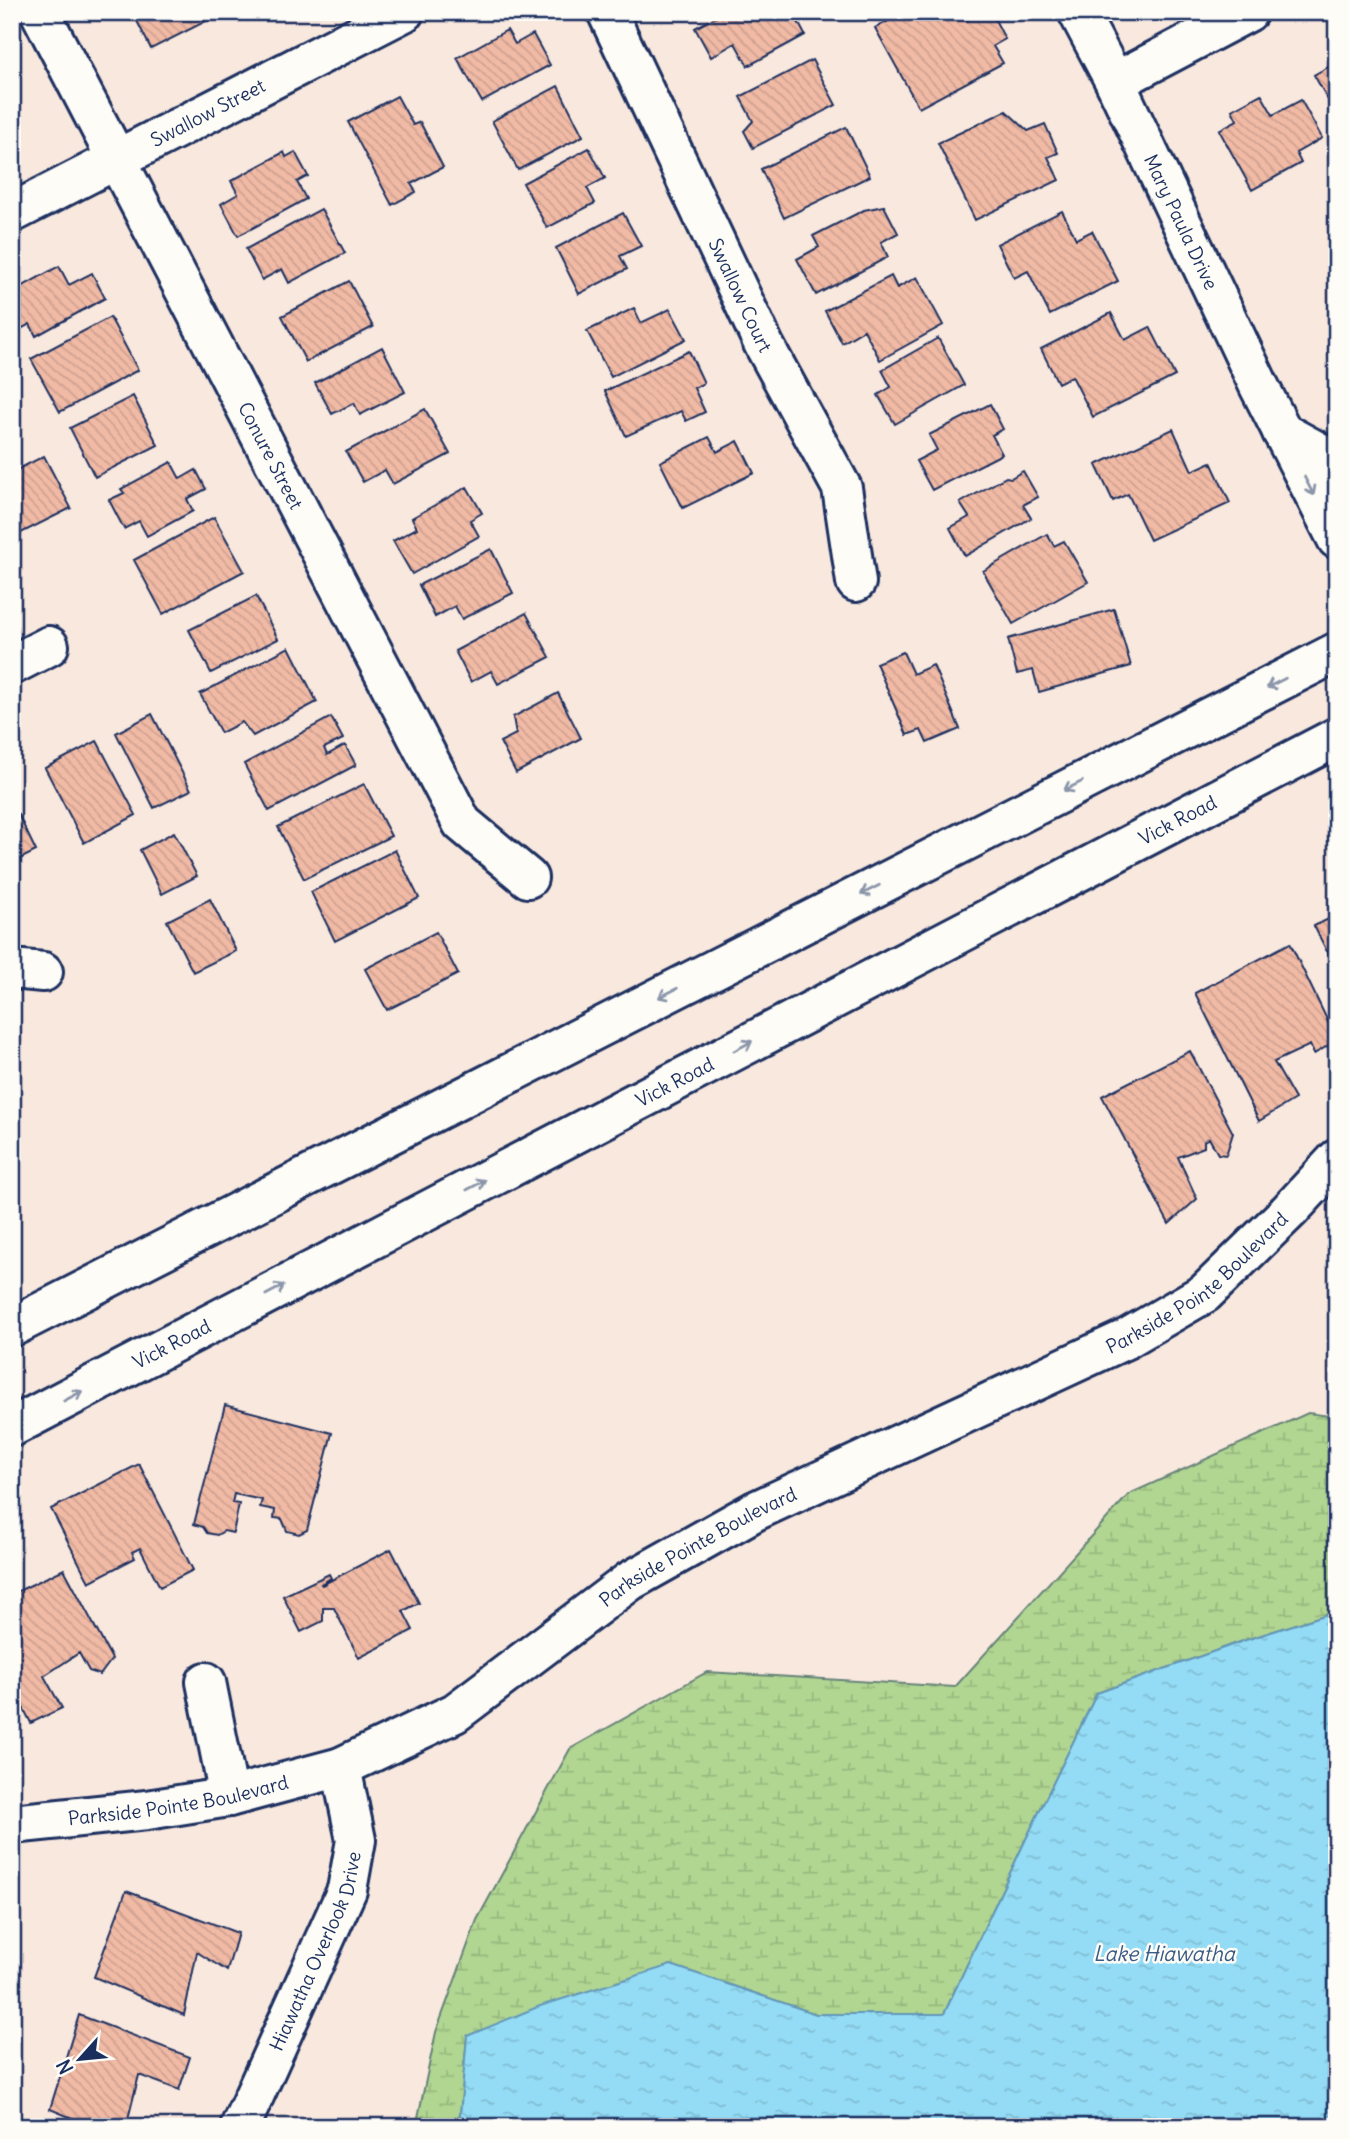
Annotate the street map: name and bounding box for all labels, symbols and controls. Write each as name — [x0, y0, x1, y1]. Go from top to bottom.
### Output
street label: Swallow Street — [146, 73, 269, 152]
street label: Mary Paula Drive — [1139, 150, 1224, 293]
street label: Swallow Court — [703, 234, 778, 356]
street label: Conure Street — [233, 398, 309, 513]
one-way arrow — [1303, 475, 1317, 495]
one-way arrow — [1266, 677, 1287, 691]
one-way arrow — [1063, 780, 1084, 794]
street label: Vick Road — [1134, 790, 1221, 850]
one-way arrow — [861, 883, 881, 897]
one-way arrow — [658, 987, 679, 1000]
one-way arrow — [732, 1039, 753, 1053]
street label: Vick Road — [631, 1052, 718, 1112]
one-way arrow — [465, 1178, 486, 1192]
street label: Parkside Pointe Boulevard — [1102, 1207, 1293, 1359]
one-way arrow — [264, 1283, 284, 1297]
street label: Vick Road — [129, 1314, 215, 1374]
one-way arrow — [62, 1388, 83, 1402]
street label: Parkside Pointe Boulevard — [594, 1481, 800, 1612]
street label: Parkside Pointe Boulevard — [67, 1770, 291, 1830]
street label: Hiawatha Overlook Drive — [264, 1849, 366, 2055]
water label: Lake Hiawatha — [1093, 1940, 1236, 1967]
north arrow — [46, 2024, 116, 2094]
text: N — [51, 2055, 79, 2078]

